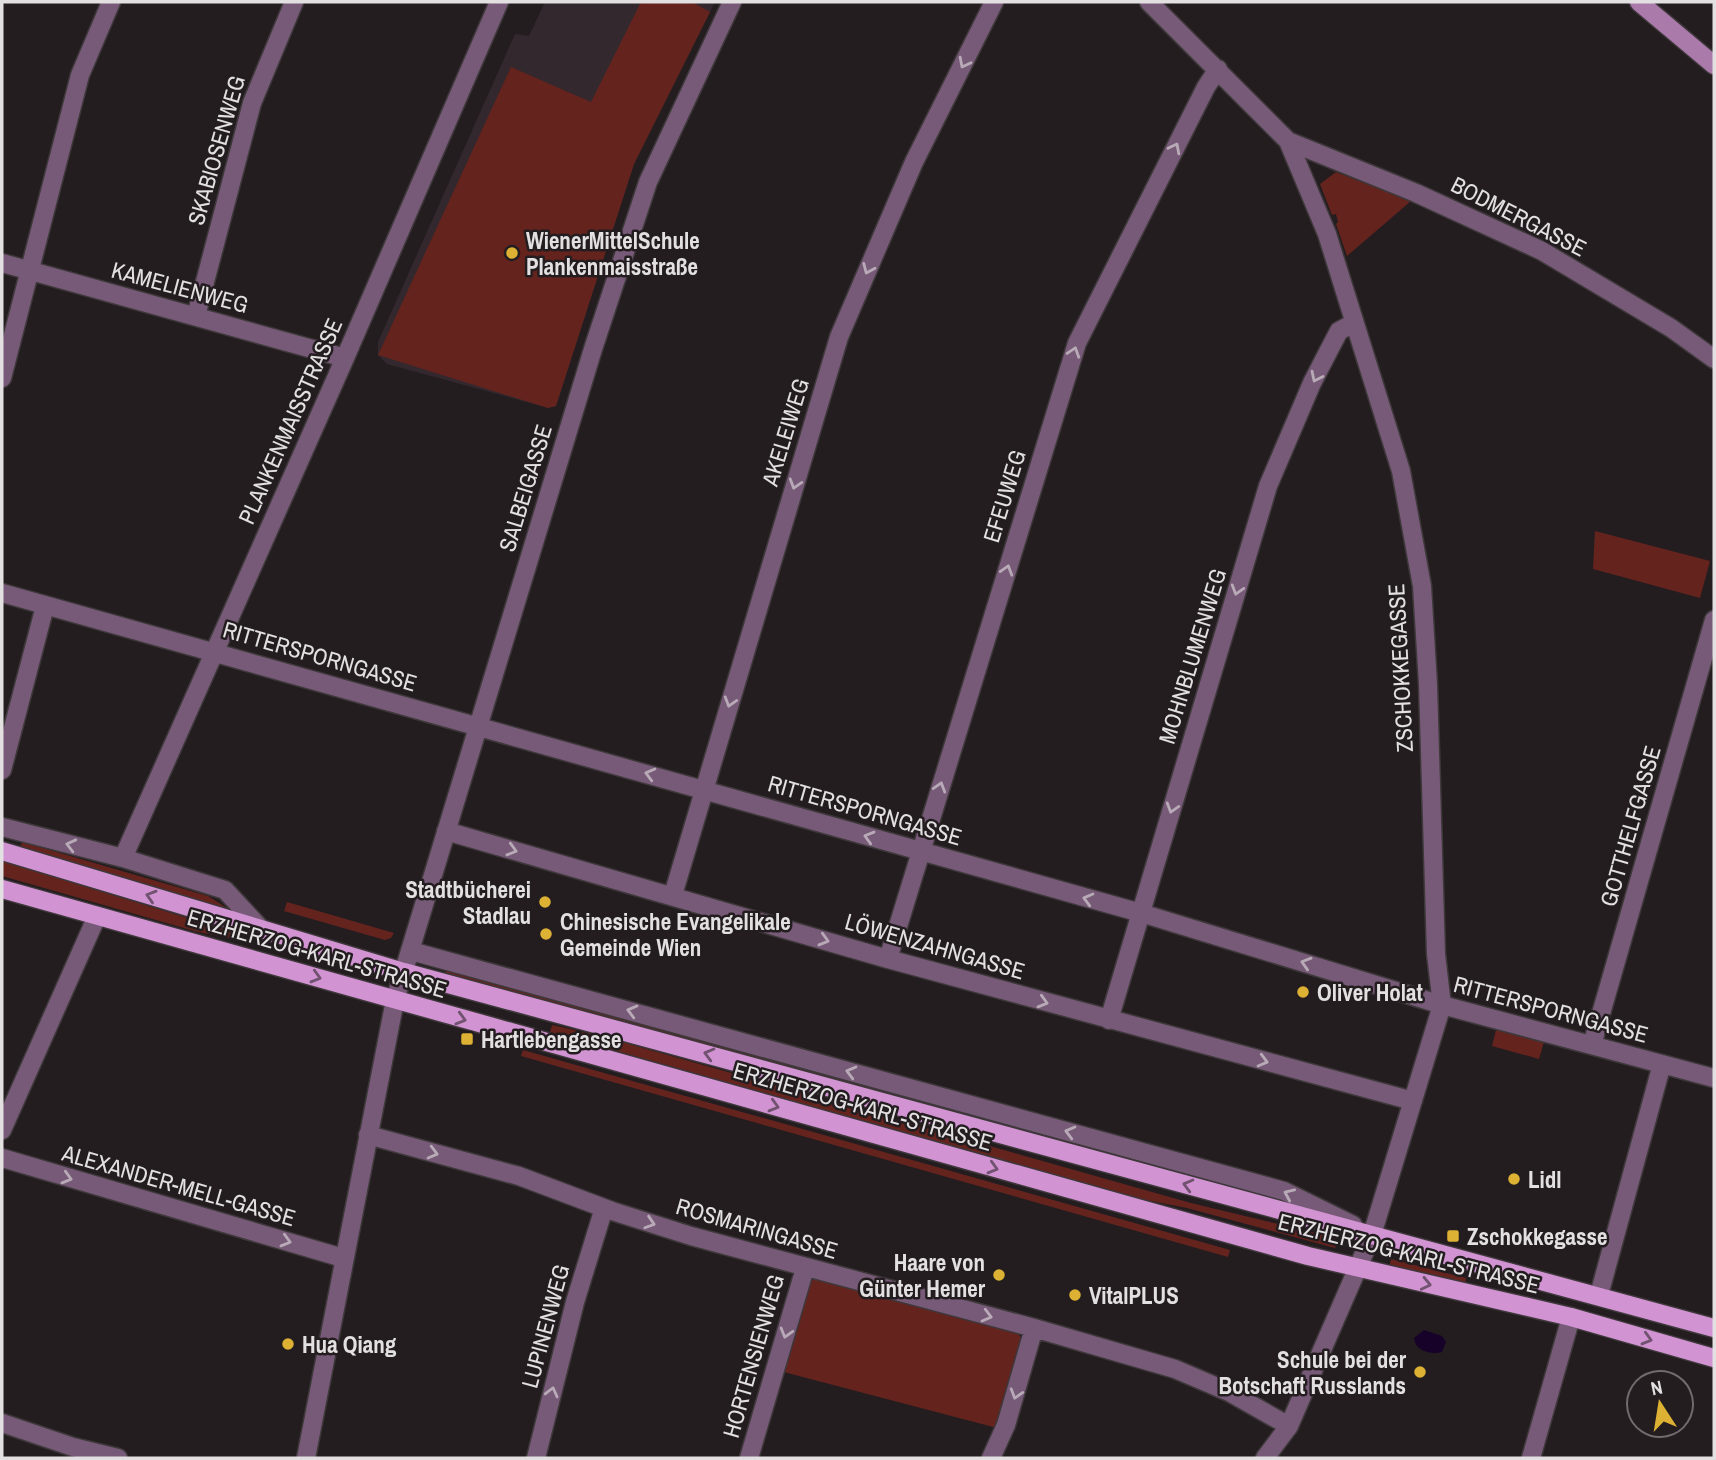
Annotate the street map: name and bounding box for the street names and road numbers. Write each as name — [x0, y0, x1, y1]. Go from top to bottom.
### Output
street label: SKABIOSENWEG — [180, 72, 252, 228]
street label: BODMERGASSE — [1446, 169, 1592, 263]
street label: KAMELIENWEG — [108, 254, 252, 320]
street label: PLANKENMAISSTRASSE — [231, 313, 349, 529]
street label: AKELEIWEG — [754, 374, 816, 491]
street label: SALBEIGASSE — [491, 421, 559, 555]
street label: EFEUWEG — [975, 446, 1033, 546]
street label: MOHNBLUMENWEG — [1151, 565, 1233, 747]
street label: ZSCHOKKEGASSE — [1380, 583, 1420, 753]
street label: RITTERSPORNGASSE — [220, 614, 420, 698]
street label: GOTTHELFGASSE — [1592, 742, 1668, 910]
street label: RITTERSPORNGASSE — [765, 768, 965, 852]
street label: ERZHERZOG-KARL-STRASSE — [184, 901, 450, 1005]
street label: LÖWENZAHNGASSE — [842, 906, 1028, 986]
street label: RITTERSPORNGASSE — [1450, 968, 1652, 1050]
street label: ERZHERZOG-KARL-STRASSE — [730, 1054, 996, 1158]
street label: ALEXANDER-MELL-GASSE — [58, 1137, 299, 1233]
street label: ROSMARINGASSE — [673, 1190, 841, 1266]
street label: ERZHERZOG-KARL-STRASSE — [1275, 1206, 1543, 1300]
street label: LUPINENWEG — [514, 1261, 576, 1391]
street label: HORTENSIENWEG — [715, 1271, 791, 1441]

